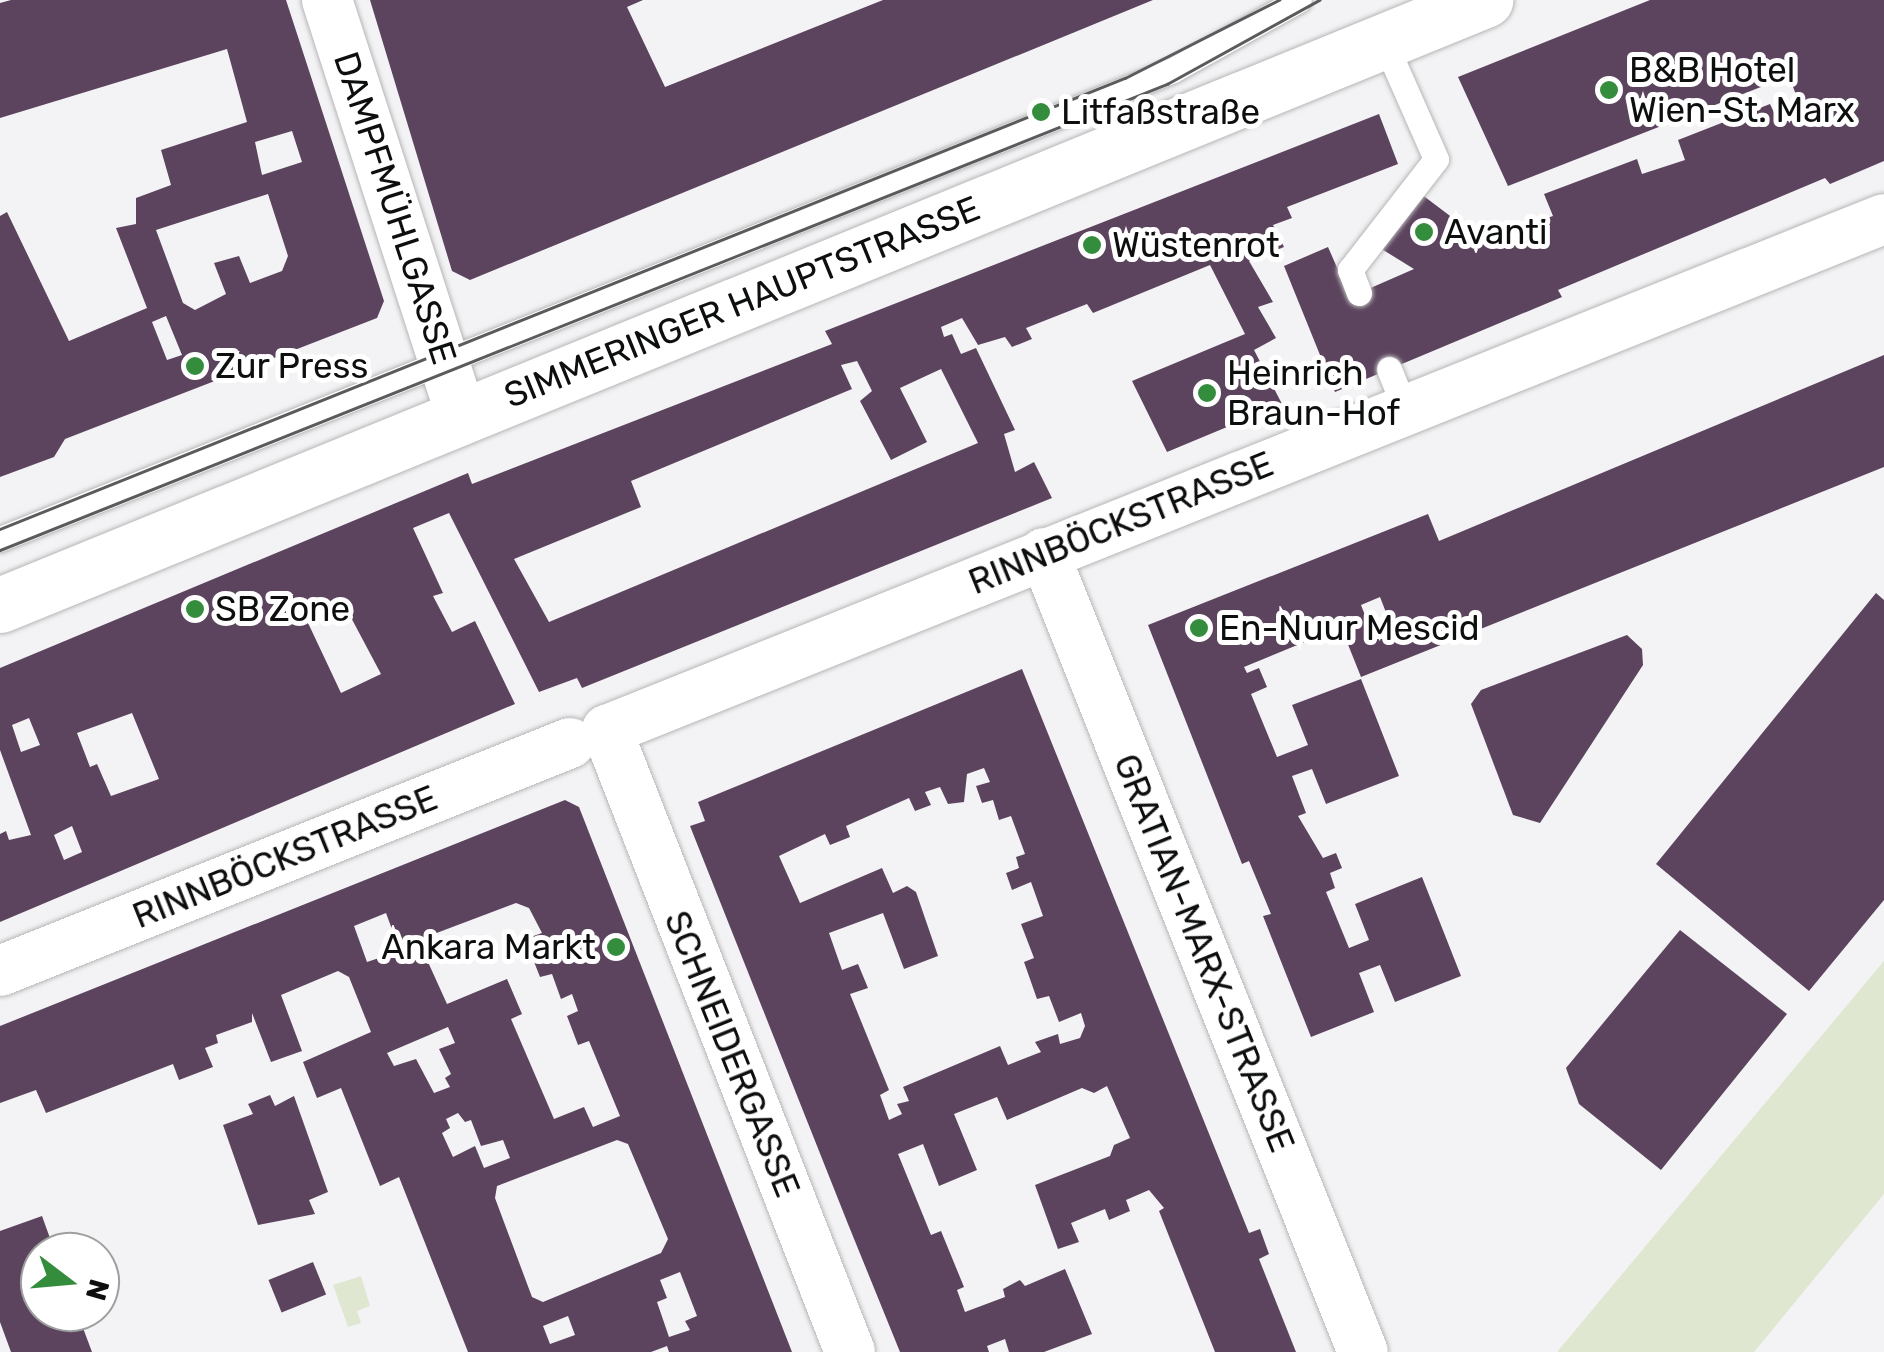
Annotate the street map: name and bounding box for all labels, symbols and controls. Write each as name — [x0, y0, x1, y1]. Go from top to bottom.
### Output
street label: DAMPFMÜHLGASSE — [325, 47, 465, 369]
place label: B&B Hotel Wien-St. Marx — [1629, 49, 1855, 131]
marker: B&B Hotel Wien-St. Marx — [1598, 79, 1620, 101]
place label: Litfaßstraße — [1061, 91, 1260, 133]
marker: Litfaßstraße — [1030, 101, 1052, 123]
street label: SIMMERINGER HAUPTSTRASSE — [498, 187, 986, 417]
place label: Avanti — [1444, 211, 1547, 253]
marker: Avanti — [1413, 221, 1435, 243]
place label: Wüstenrot — [1112, 224, 1280, 266]
marker: Wüstenrot — [1081, 234, 1103, 256]
place label: Zur Press — [215, 345, 369, 387]
place label: Heinrich Braun-Hof — [1227, 352, 1400, 434]
marker: Zur Press — [184, 355, 206, 377]
marker: Heinrich Braun-Hof — [1196, 382, 1218, 404]
street label: RINNBÖCKSTRASSE — [963, 443, 1279, 603]
place label: SB Zone — [215, 588, 350, 630]
marker: SB Zone — [184, 598, 206, 620]
place label: En-Nuur Mescid — [1219, 607, 1480, 649]
marker: En-Nuur Mescid — [1188, 617, 1210, 639]
street label: GRATIAN-MARX-STRASSE — [1105, 748, 1303, 1158]
street label: RINNBÖCKSTRASSE — [127, 777, 443, 937]
street label: SCHNEIDERGASSE — [655, 905, 809, 1203]
place label: Ankara Markt — [381, 926, 596, 968]
marker: Ankara Markt — [605, 936, 627, 958]
north arrow — [20, 1232, 120, 1332]
text: N — [79, 1276, 116, 1304]

